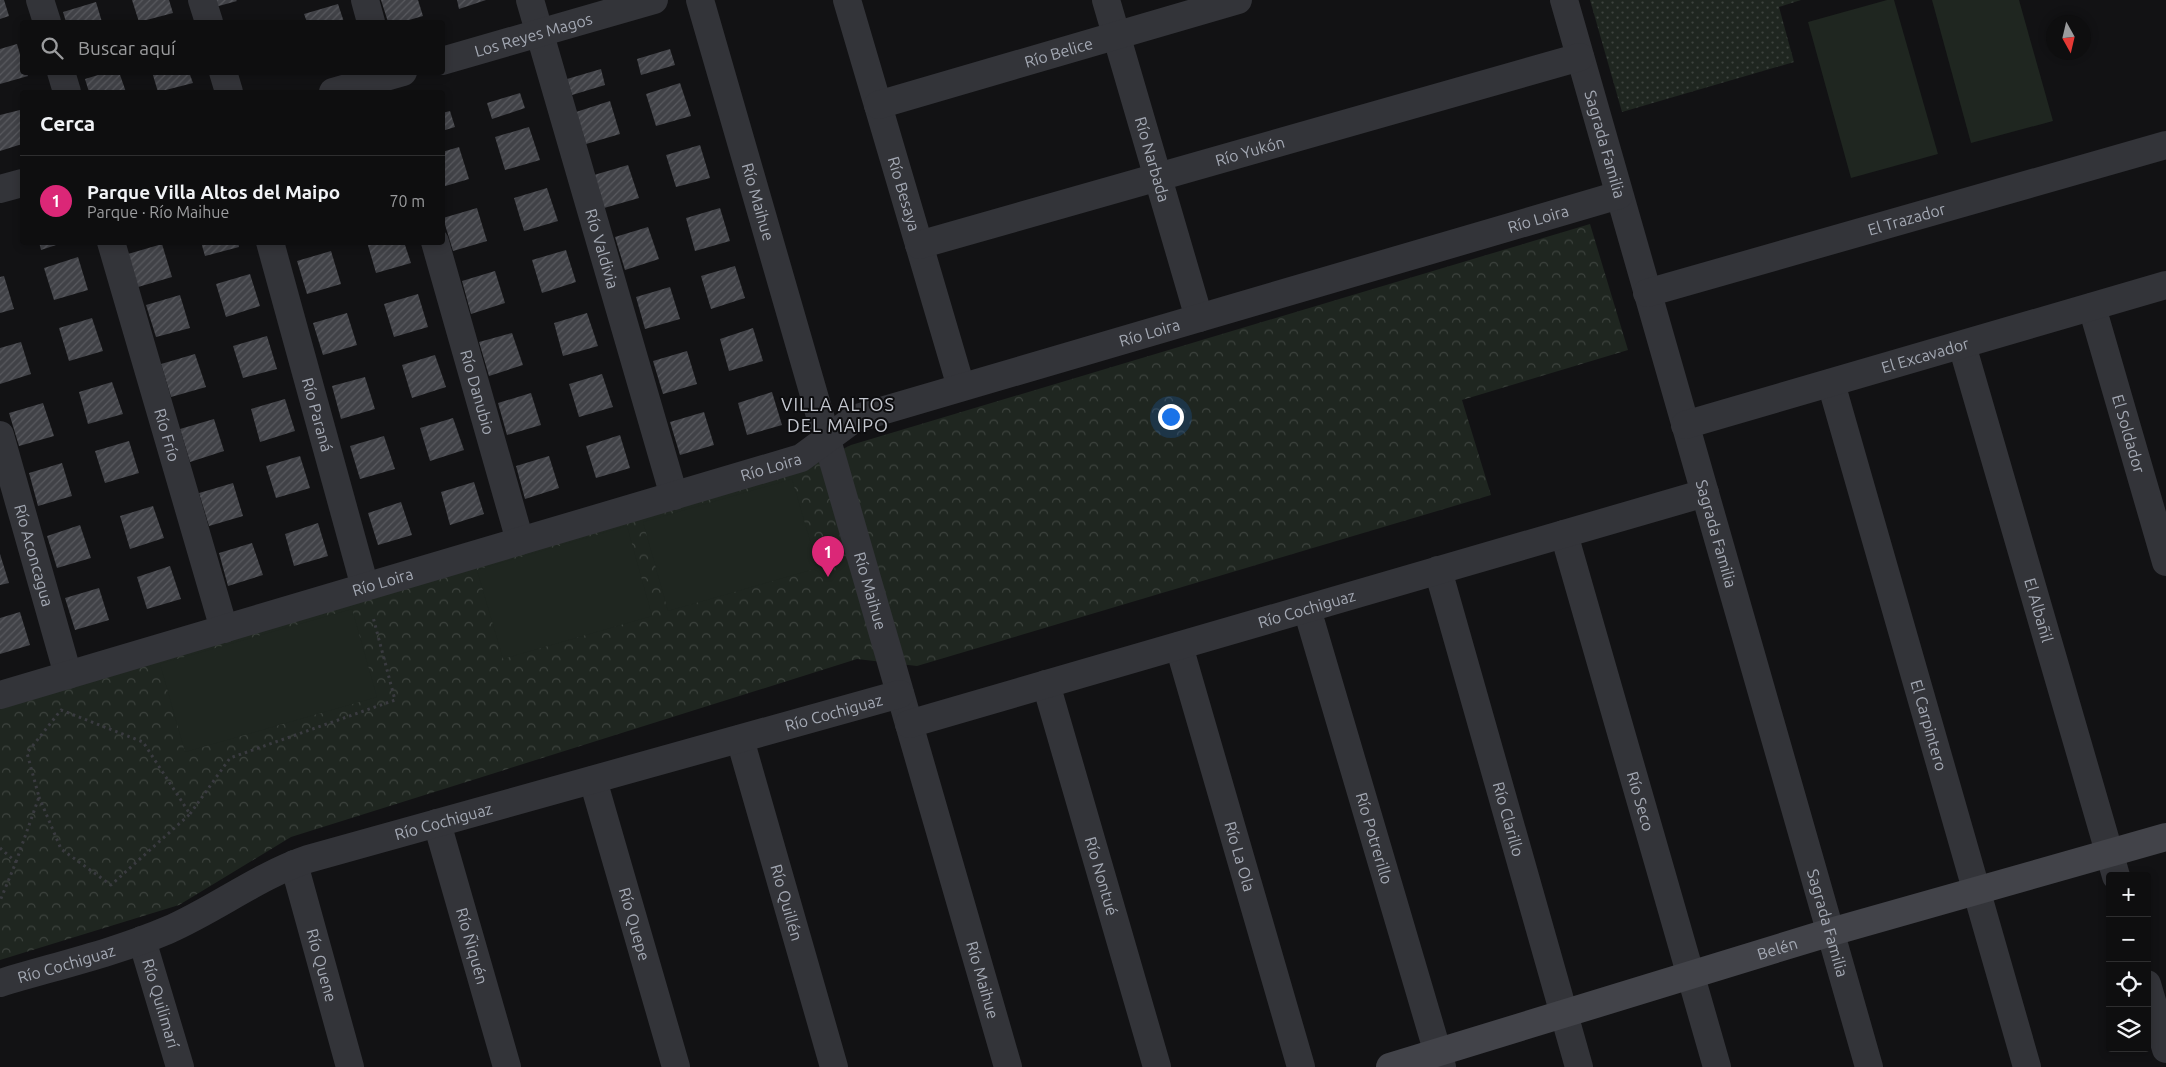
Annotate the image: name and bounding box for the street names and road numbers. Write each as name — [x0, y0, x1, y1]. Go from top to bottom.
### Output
street label: Los Reyes Magos — [472, 9, 594, 60]
street label: Río Belice — [1022, 34, 1095, 71]
street label: Sagrada Familia — [1581, 88, 1629, 200]
street label: Río Narbada — [1132, 115, 1174, 204]
street label: Río Yukón — [1213, 132, 1287, 169]
street label: Río Besaya — [885, 154, 924, 233]
street label: Río Maihue — [738, 161, 778, 243]
street label: El Trazador — [1866, 199, 1948, 239]
street label: Río Loira — [1506, 201, 1571, 236]
street label: Río Valdivia — [582, 207, 622, 291]
street label: Río Loira — [1117, 315, 1182, 350]
street label: El Excavador — [1879, 334, 1971, 376]
street label: Río Danubio — [457, 348, 498, 437]
street label: Río Paraná — [299, 375, 336, 454]
street label: El Soldador — [2109, 392, 2149, 475]
street label: Río Frío — [151, 406, 184, 464]
street label: Río Loira — [738, 449, 804, 484]
street label: Sagrada Familia — [1693, 478, 1741, 590]
street label: Río Aconcagua — [11, 502, 57, 608]
street label: Río Maihue — [851, 550, 890, 632]
street label: Río Loira — [350, 564, 415, 599]
street label: El Albañil — [2021, 576, 2057, 644]
street label: Río Cochiguaz — [1256, 586, 1357, 631]
street label: El Carpintero — [1907, 678, 1951, 773]
street label: Río Cochiguaz — [783, 690, 884, 735]
street label: Río Seco — [1624, 769, 1658, 833]
street label: Río Clarillo — [1490, 780, 1528, 859]
street label: Río Potrerillo — [1353, 790, 1397, 886]
street label: Río Cochiguaz — [393, 799, 494, 843]
street label: Río La Ola — [1221, 819, 1259, 893]
street label: Río Nontué — [1082, 835, 1122, 918]
street label: Río Quillén — [767, 862, 806, 943]
street label: Sagrada Familia — [1804, 867, 1852, 979]
street label: Río Quepe — [616, 885, 654, 963]
street label: Río Ñiquén — [453, 906, 492, 986]
street label: Río Quene — [303, 927, 341, 1004]
street label: Belén — [1755, 934, 1800, 963]
street label: Río Maihue — [963, 939, 1003, 1021]
street label: Río Cochiguaz — [15, 941, 117, 986]
street label: Río Quilimarí — [139, 956, 183, 1051]

